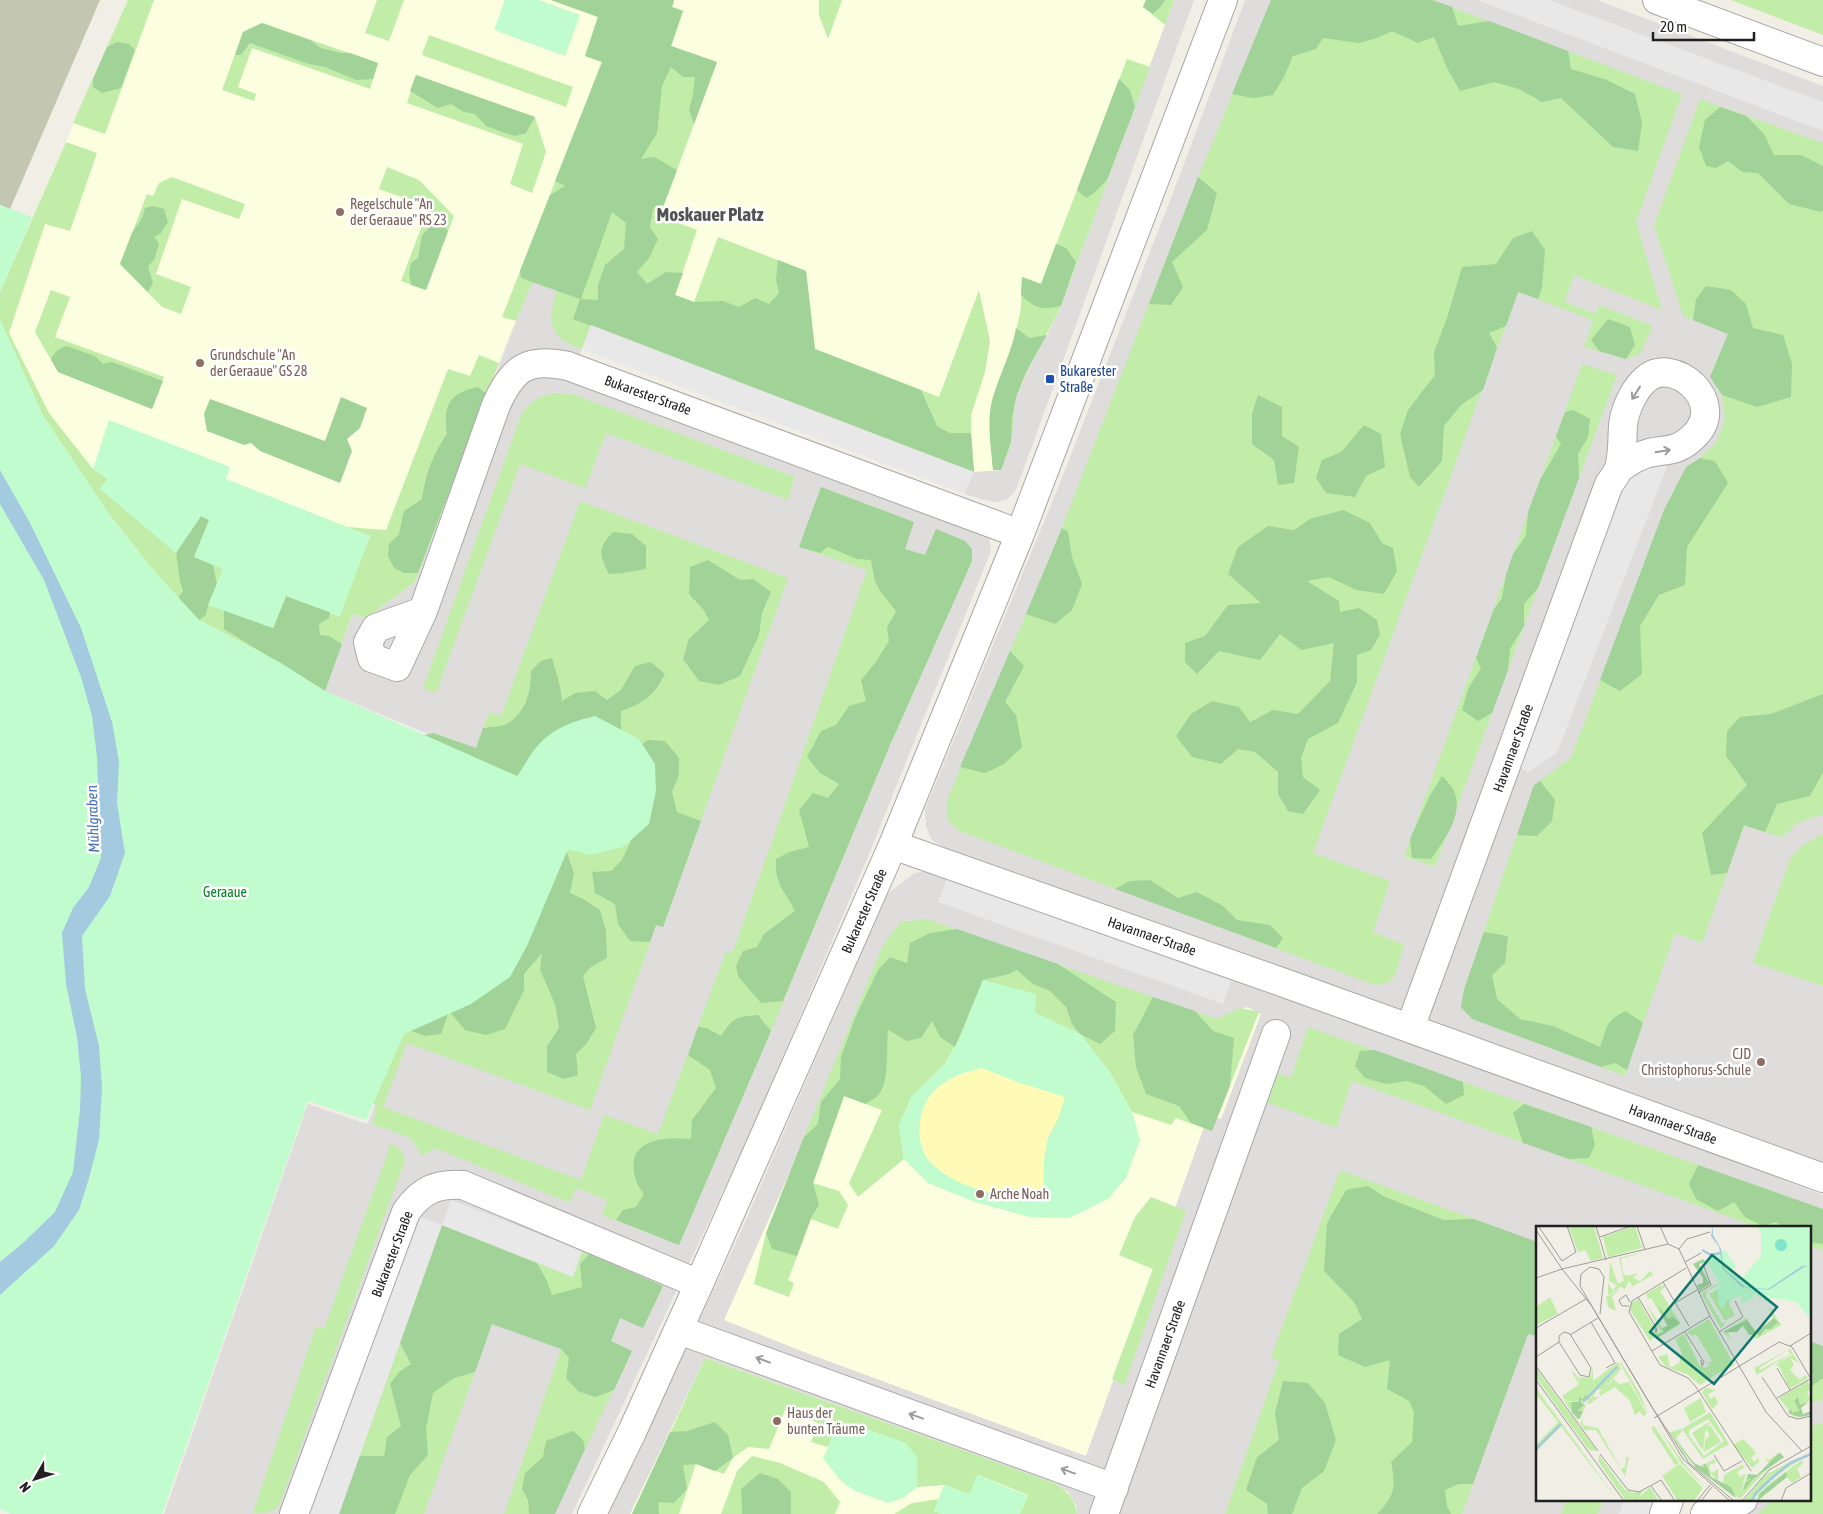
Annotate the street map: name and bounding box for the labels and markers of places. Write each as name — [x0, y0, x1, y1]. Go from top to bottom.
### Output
place label: Regelschule "An der Geraaue" RS 23 — [350, 196, 447, 228]
marker: Regelschule "An der Geraaue" RS 23 — [334, 206, 346, 218]
place label: Grundschule "An der Geraaue" GS 28 — [210, 347, 308, 379]
marker: Grundschule "An der Geraaue" GS 28 — [194, 357, 206, 369]
place label: Bukarester Straße — [1060, 363, 1117, 395]
marker: Bukarester Straße — [1044, 373, 1056, 385]
place label: CJD Christophorus-Schule — [1641, 1046, 1751, 1078]
marker: CJD Christophorus-Schule — [1755, 1056, 1767, 1068]
place label: Arche Noah — [990, 1186, 1049, 1202]
marker: Arche Noah — [974, 1188, 986, 1200]
place label: Haus der bunten Träume — [787, 1405, 865, 1437]
marker: Haus der bunten Träume — [771, 1415, 783, 1427]

